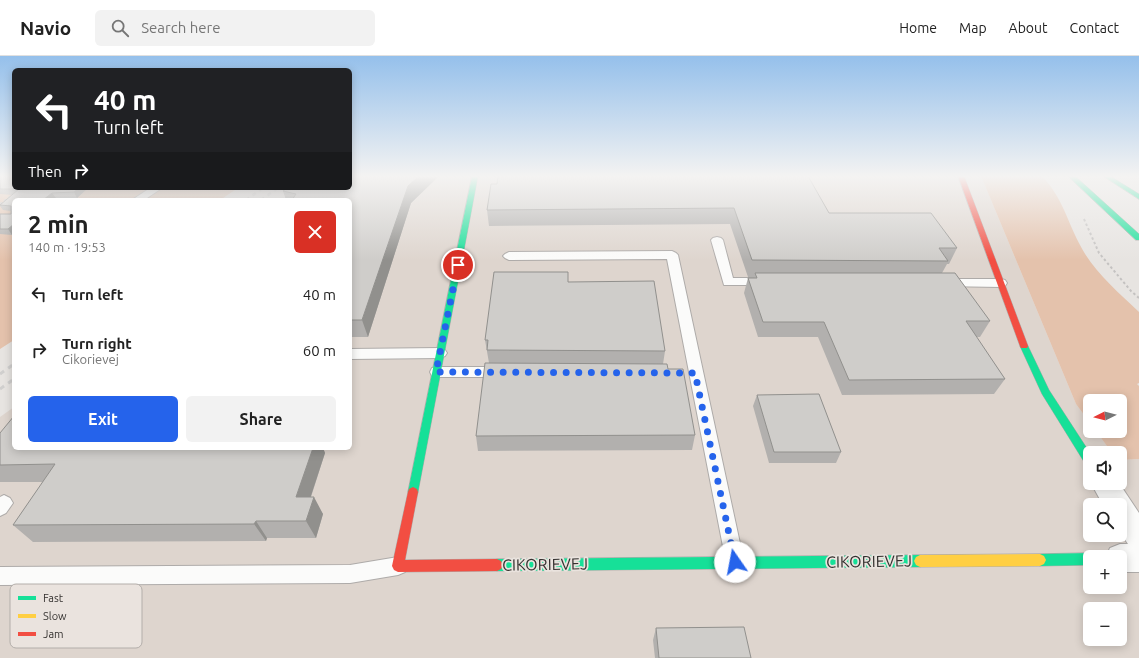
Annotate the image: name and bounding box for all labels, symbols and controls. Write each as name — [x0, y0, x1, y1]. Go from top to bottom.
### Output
search box — [95, 10, 375, 46]
text: Navio — [20, 17, 71, 39]
icon: search — [109, 17, 131, 39]
text: Search here — [141, 19, 220, 36]
text: Home — [899, 20, 937, 36]
text: Map — [959, 20, 987, 36]
text: About — [1009, 20, 1048, 36]
text: Contact — [1070, 20, 1119, 36]
icon: left — [28, 84, 80, 136]
text: 40 m — [94, 84, 156, 115]
text: Turn left — [94, 117, 164, 137]
icon: right — [70, 160, 92, 182]
text: Then — [28, 163, 62, 180]
text: 2 min — [28, 211, 89, 238]
button: close — [294, 211, 336, 253]
text: 140 m · 19:53 — [28, 240, 106, 254]
pin — [441, 248, 475, 282]
icon: arrive — [447, 254, 469, 276]
icon: left — [28, 283, 50, 305]
text: Turn left — [62, 286, 123, 303]
text: 40 m — [303, 286, 336, 303]
text: Turn right — [62, 335, 132, 352]
icon: right — [28, 339, 50, 361]
text: 60 m — [303, 342, 336, 359]
text: Cikorievej — [62, 352, 119, 366]
north arrow — [1083, 394, 1127, 438]
map controls — [1083, 394, 1127, 646]
button: Exit — [28, 396, 178, 442]
button: Share — [186, 396, 336, 442]
button: sound — [1083, 446, 1127, 490]
button: search — [1083, 498, 1127, 542]
position arrow — [714, 541, 756, 583]
button: + — [1083, 550, 1127, 594]
street label: CIKORIEVEJ — [826, 551, 912, 571]
street label: CIKORIEVEJ — [502, 554, 588, 574]
legend — [10, 584, 142, 648]
text: Fast — [43, 592, 64, 604]
button: − — [1083, 602, 1127, 646]
text: Slow — [43, 610, 67, 622]
text: Jam — [43, 628, 64, 640]

